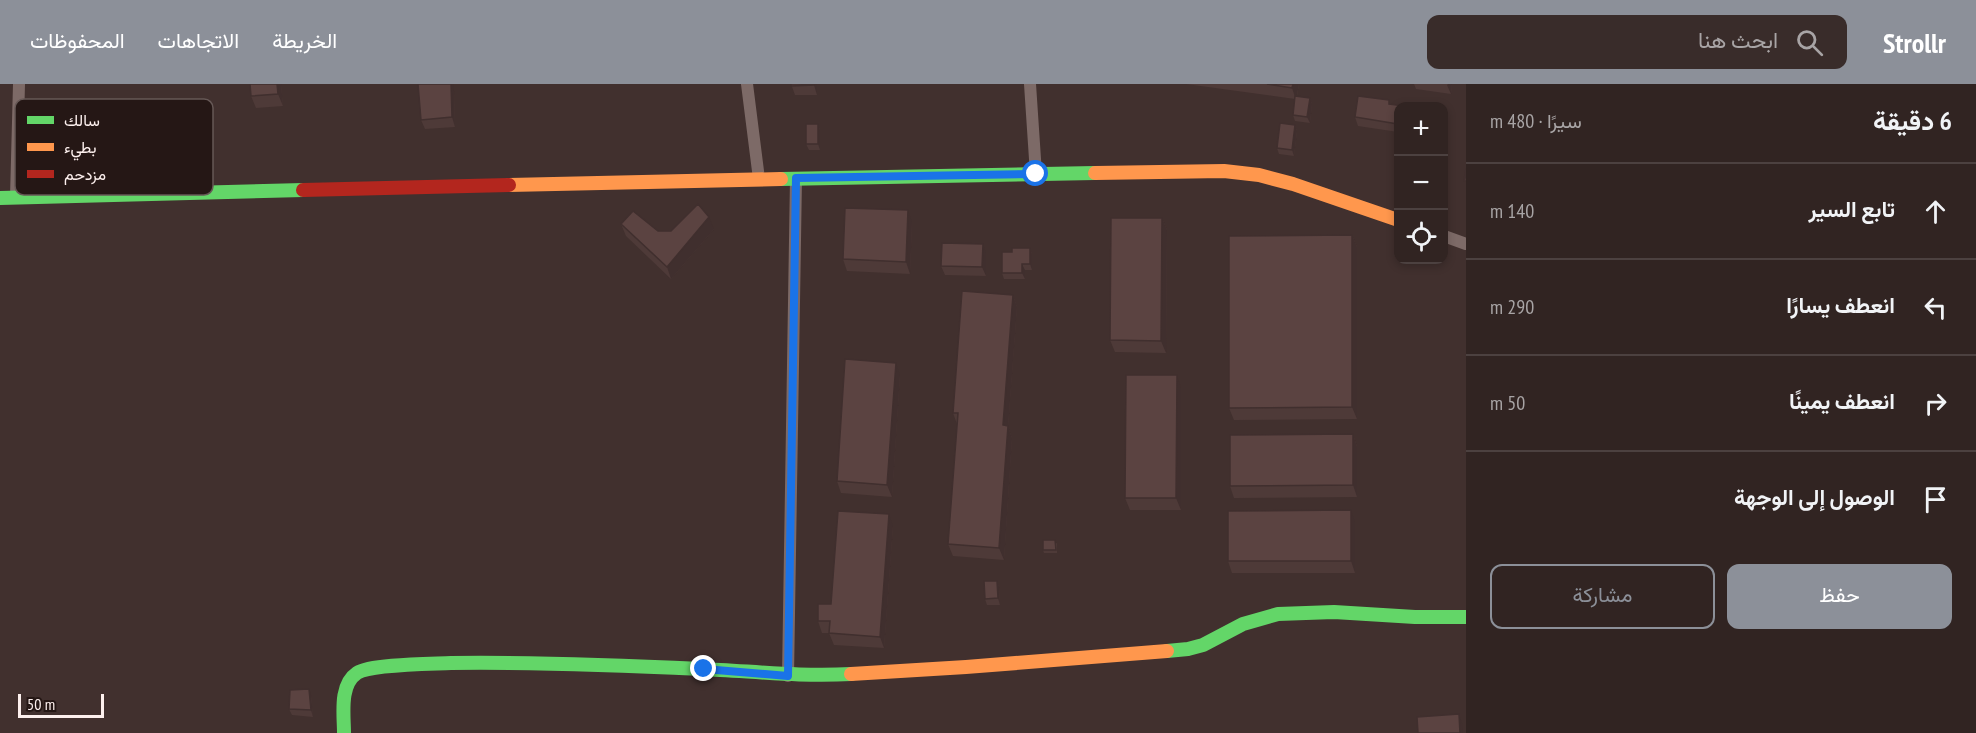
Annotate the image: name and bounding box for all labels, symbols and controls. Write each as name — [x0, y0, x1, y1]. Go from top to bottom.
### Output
search box — [1427, 15, 1847, 69]
text: Strollr — [1883, 24, 1946, 61]
text: ابحث هنا — [1698, 26, 1778, 54]
icon: search — [1793, 26, 1826, 59]
text: المحفوظات — [30, 27, 125, 54]
text: الاتجاهات — [158, 27, 239, 54]
text: الخريطة — [272, 27, 337, 54]
legend — [15, 99, 213, 195]
map controls — [1394, 102, 1448, 264]
button: + — [1394, 102, 1448, 156]
text: 6 دقيقة — [1873, 104, 1952, 137]
text: سيرًا · 480 m — [1490, 108, 1582, 134]
text: سالك — [64, 110, 100, 130]
text: بطيء — [64, 137, 96, 161]
button: − — [1394, 156, 1448, 210]
route start — [1022, 160, 1048, 186]
text: مزدحم — [64, 164, 106, 185]
text: تابع السير — [1808, 195, 1895, 223]
icon: ahead — [1919, 195, 1952, 228]
text: 140 m — [1490, 198, 1534, 224]
button: locate — [1394, 210, 1448, 264]
text: انعطف يسارًا — [1786, 291, 1895, 319]
icon: left — [1919, 291, 1952, 324]
text: 290 m — [1490, 294, 1534, 320]
text: انعطف يمينًا — [1789, 387, 1895, 415]
icon: right — [1919, 387, 1952, 420]
text: 50 m — [1490, 390, 1525, 416]
text: الوصول إلى الوجهة — [1734, 483, 1895, 511]
icon: arrive — [1919, 483, 1952, 516]
button: مشاركة — [1490, 564, 1715, 629]
button: حفظ — [1727, 564, 1952, 629]
route end — [690, 655, 716, 681]
scale bar — [18, 691, 104, 718]
text: 50 m — [27, 694, 55, 714]

